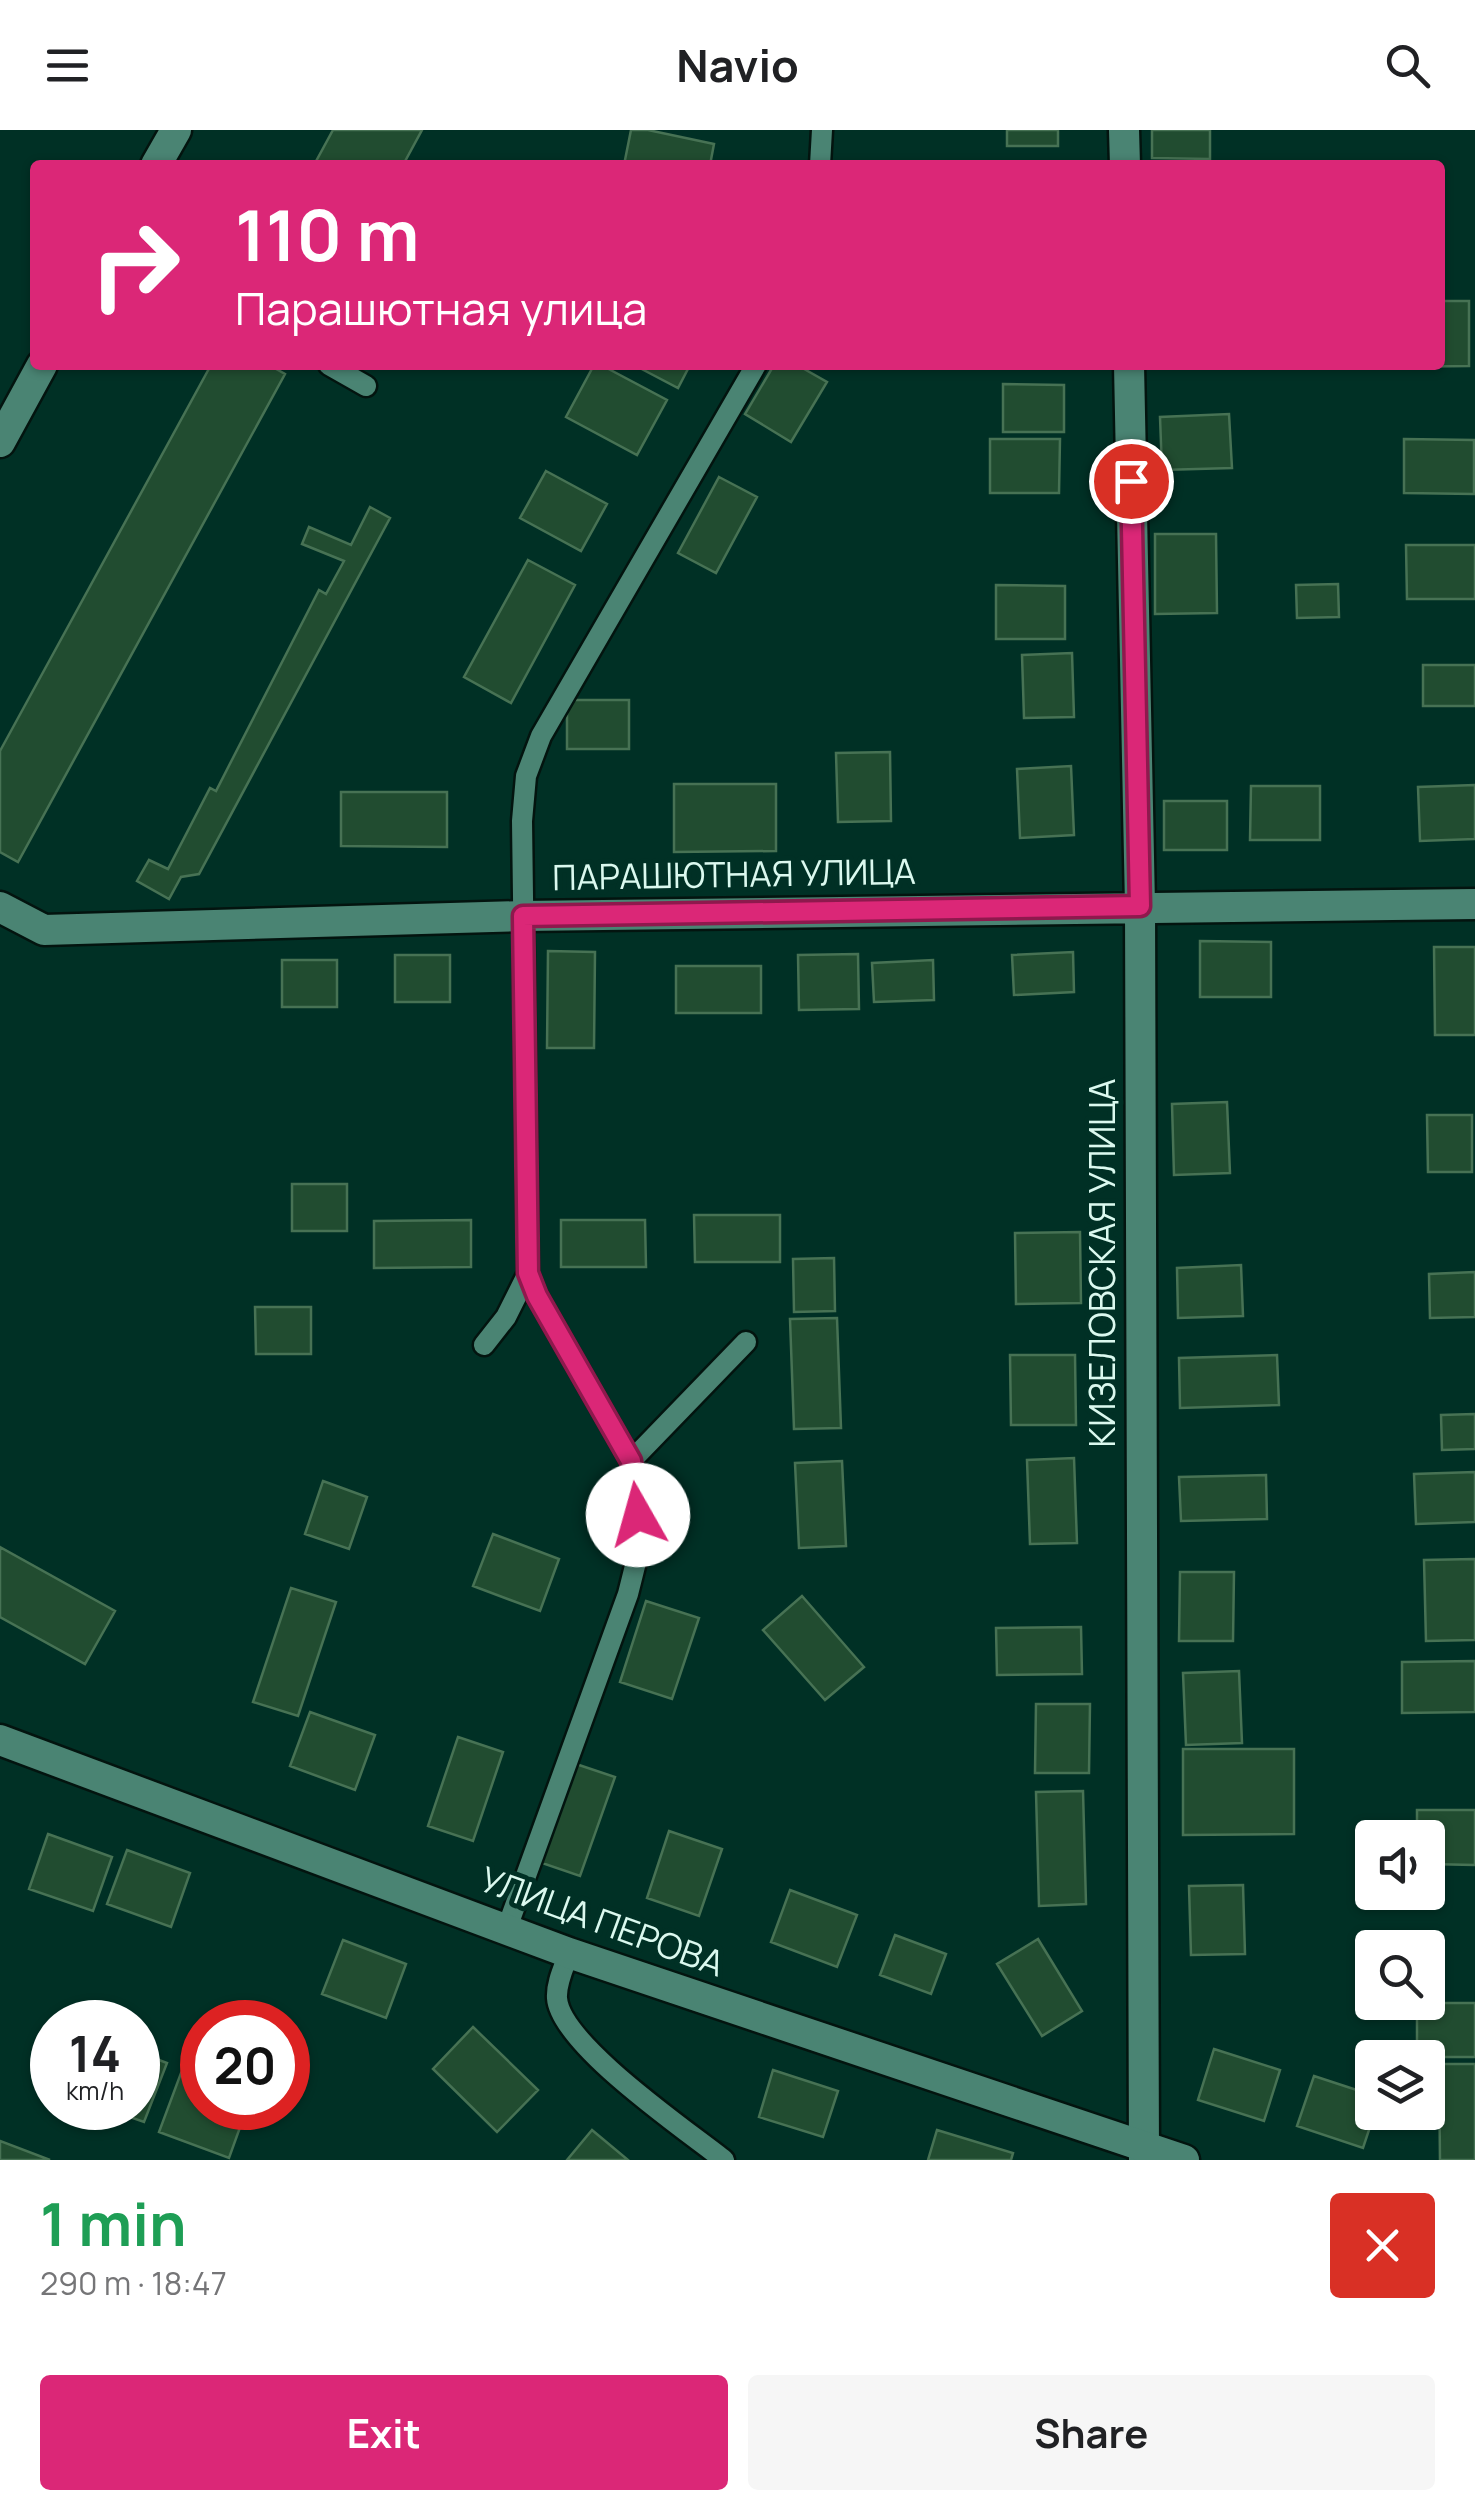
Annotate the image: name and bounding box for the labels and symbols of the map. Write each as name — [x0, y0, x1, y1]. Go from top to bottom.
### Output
pin — [1089, 439, 1174, 524]
street label: ПАРАШЮТНАЯ УЛИЦА — [552, 847, 916, 901]
street label: КИЗЕЛОВСКАЯ УЛИЦА — [1078, 1079, 1126, 1447]
position arrow — [586, 1463, 690, 1567]
street label: УЛИЦА ПЕРОВА — [474, 1855, 731, 1987]
speed limit sign: 20 — [180, 2000, 310, 2130]

